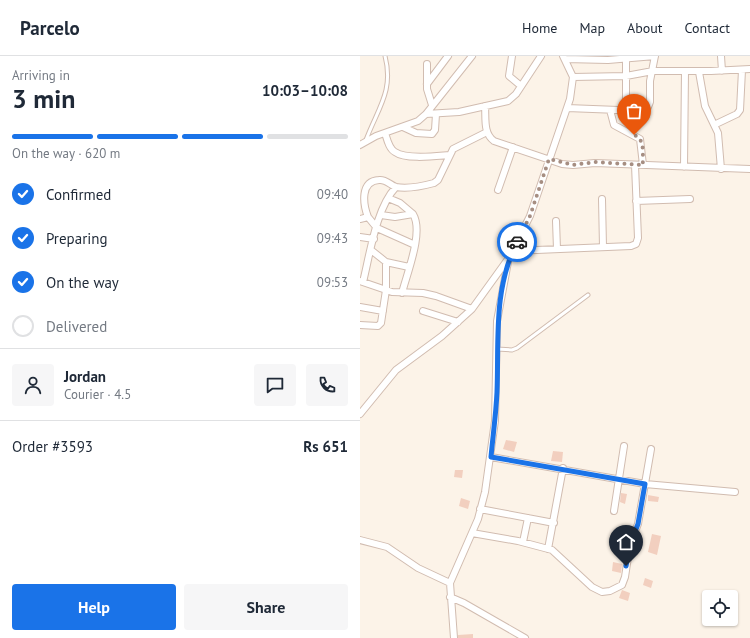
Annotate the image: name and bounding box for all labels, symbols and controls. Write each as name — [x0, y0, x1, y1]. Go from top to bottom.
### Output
text: Parcelo — [20, 16, 80, 40]
text: Home — [522, 19, 557, 37]
text: Map — [579, 19, 605, 37]
text: About — [627, 19, 663, 37]
text: Contact — [685, 19, 730, 37]
text: Arriving in — [12, 67, 70, 84]
text: 10:03–10:08 — [262, 81, 348, 100]
text: 3 min — [12, 82, 75, 115]
pin — [617, 94, 651, 135]
icon: bag — [623, 100, 645, 122]
text: On the way · 620 m — [12, 145, 120, 162]
icon: check — [12, 183, 34, 205]
text: Confirmed — [46, 185, 111, 204]
text: 09:40 — [317, 186, 348, 203]
courier — [497, 222, 537, 262]
icon: check — [12, 227, 34, 249]
text: Preparing — [46, 229, 108, 248]
text: 09:43 — [317, 230, 348, 247]
icon: car — [506, 231, 528, 253]
icon: check — [12, 271, 34, 293]
text: On the way — [46, 273, 119, 292]
text: 09:53 — [317, 274, 348, 291]
text: Delivered — [46, 317, 107, 336]
button: person — [12, 364, 54, 406]
button: chat — [254, 364, 296, 406]
button: phone — [306, 364, 348, 406]
text: Jordan — [64, 367, 106, 386]
text: Courier · 4.5 — [64, 386, 131, 403]
text: Order #3593 — [12, 437, 93, 456]
text: Rs 651 — [303, 437, 348, 456]
pin — [609, 525, 643, 566]
icon: home — [615, 531, 637, 553]
button: Help — [12, 584, 176, 630]
button: Share — [184, 584, 348, 630]
map controls — [702, 590, 738, 626]
button: locate — [702, 590, 738, 626]

